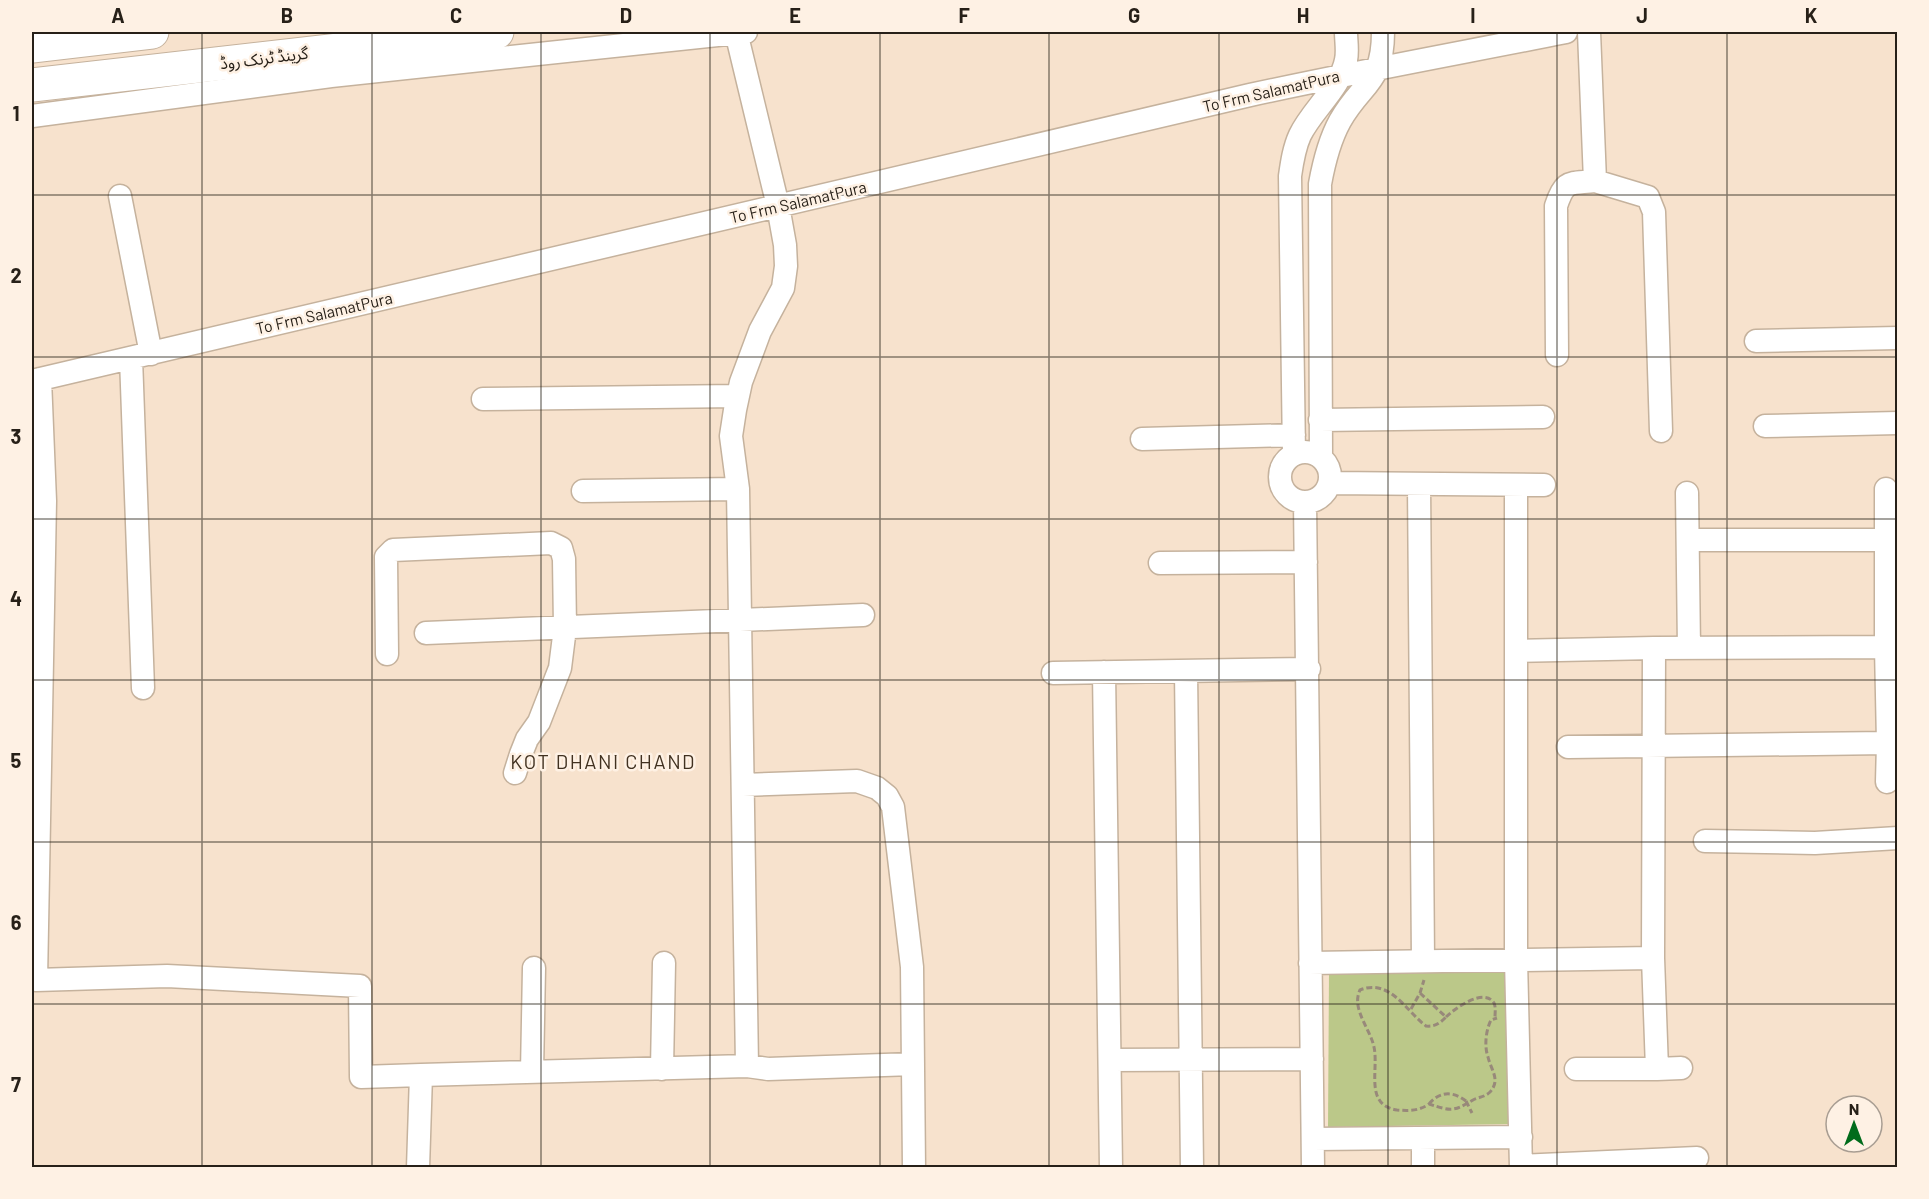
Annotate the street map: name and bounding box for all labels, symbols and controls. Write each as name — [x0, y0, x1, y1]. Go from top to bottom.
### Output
text: A — [111, 3, 125, 27]
text: B — [281, 3, 293, 27]
text: C — [450, 3, 462, 27]
text: D — [620, 3, 632, 27]
text: E — [789, 3, 801, 27]
text: F — [958, 3, 970, 27]
text: G — [1128, 3, 1140, 27]
text: H — [1297, 3, 1309, 27]
text: I — [1470, 3, 1476, 27]
text: J — [1636, 3, 1648, 27]
text: K — [1805, 3, 1818, 27]
street label: گرینڈ ٹرنک روڈ — [219, 43, 310, 73]
street label: To Frm SalamatPura — [1201, 66, 1341, 115]
text: 1 — [12, 101, 20, 125]
street label: To Frm SalamatPura — [728, 177, 868, 226]
text: 2 — [10, 263, 22, 287]
street label: To Frm SalamatPura — [254, 288, 394, 337]
text: 3 — [11, 424, 21, 448]
text: 4 — [10, 586, 22, 610]
text: 5 — [11, 748, 22, 772]
district label: KOT DHANI CHAND — [510, 749, 696, 773]
text: 6 — [11, 910, 22, 934]
text: 7 — [11, 1072, 21, 1096]
north arrow — [1824, 1094, 1884, 1154]
text: N — [1849, 1099, 1859, 1118]

